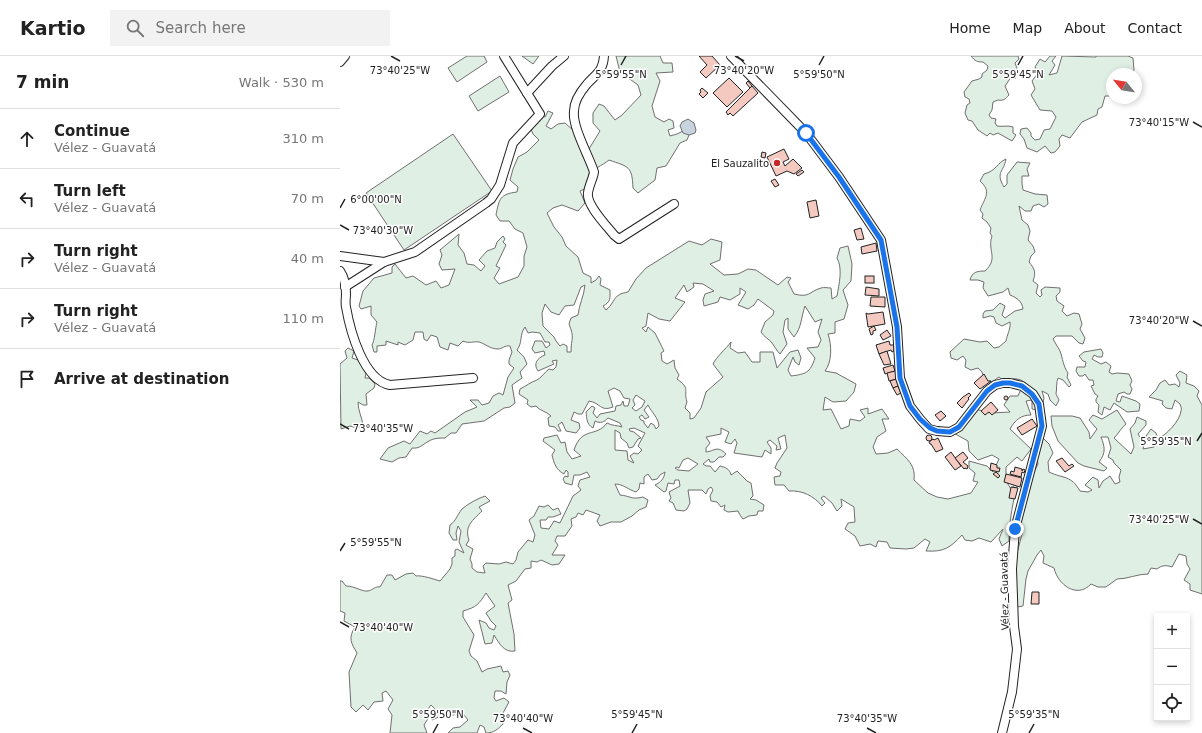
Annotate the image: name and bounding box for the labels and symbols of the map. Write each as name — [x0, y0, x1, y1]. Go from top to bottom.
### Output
text: 73°40'25"W — [370, 65, 430, 76]
text: 73°40'20"W — [714, 65, 774, 76]
north arrow — [1106, 68, 1142, 104]
text: 5°59'55"N — [595, 69, 647, 80]
text: 5°59'50"N — [793, 69, 845, 80]
text: 5°59'45"N — [992, 69, 1044, 80]
text: 73°40'15"W — [1129, 117, 1189, 128]
route start — [797, 124, 815, 142]
place label: El Sauzalito — [711, 158, 769, 169]
marker: El Sauzalito — [772, 158, 782, 168]
text: 6°00'00"N — [350, 194, 402, 205]
text: 73°40'30"W — [353, 225, 413, 236]
text: 73°40'20"W — [1129, 315, 1189, 326]
text: 73°40'35"W — [353, 423, 413, 434]
text: 5°59'35"N — [1140, 436, 1192, 447]
text: 73°40'25"W — [1129, 514, 1189, 525]
route end — [1006, 520, 1024, 538]
text: 5°59'55"N — [350, 537, 402, 548]
street label: Vélez - Guavatá — [998, 552, 1011, 630]
text: 73°40'40"W — [353, 622, 413, 633]
text: 5°59'50"N — [412, 709, 464, 720]
text: 5°59'45"N — [611, 709, 663, 720]
text: 5°59'35"N — [1008, 709, 1060, 720]
text: 73°40'40"W — [493, 713, 553, 724]
text: 73°40'35"W — [837, 713, 897, 724]

